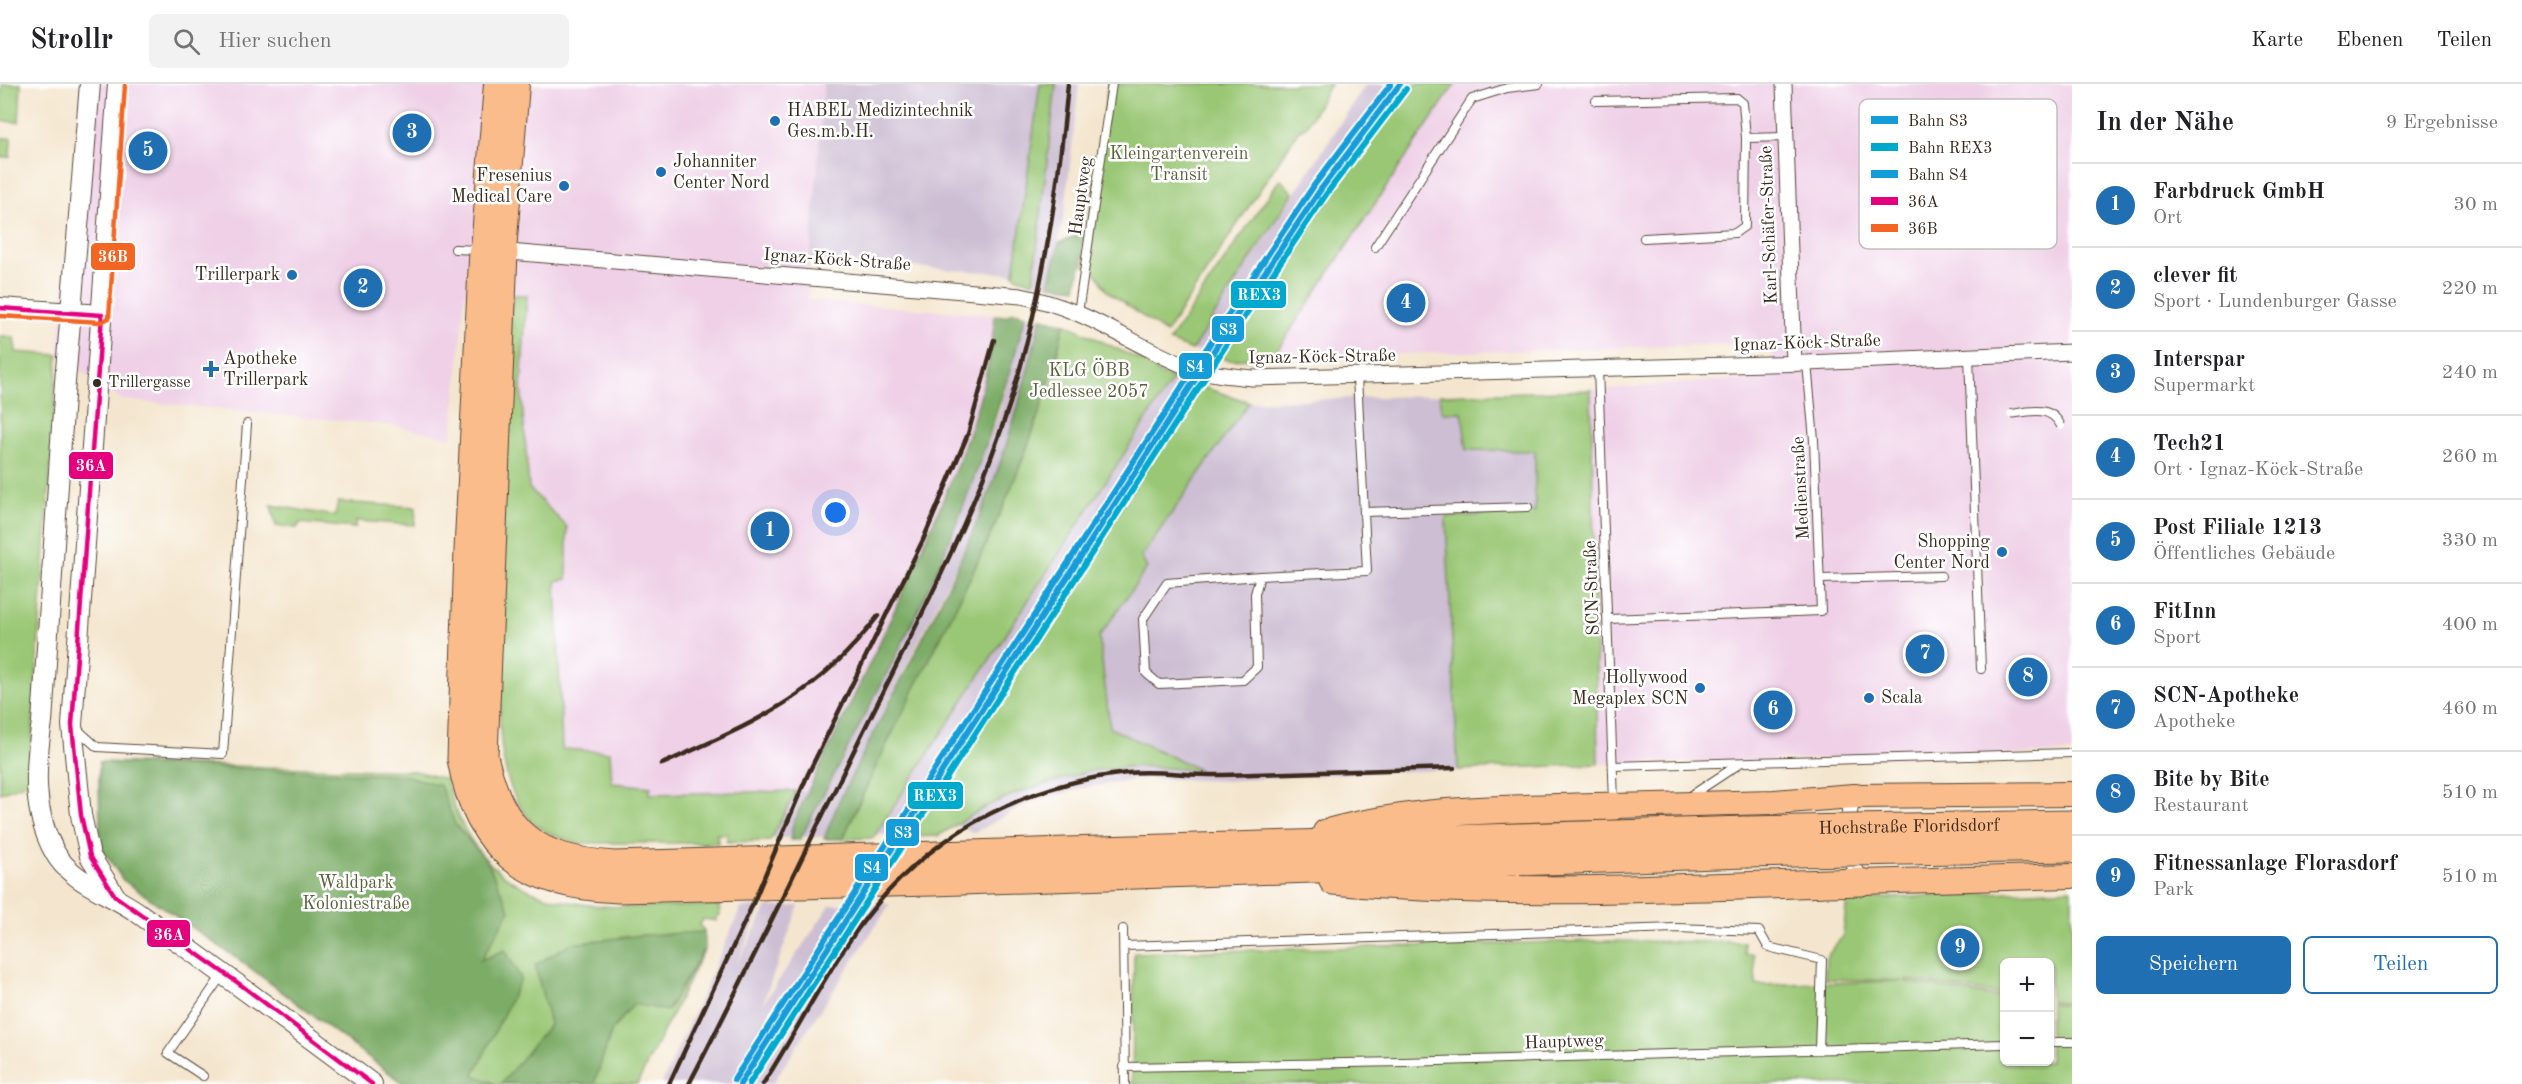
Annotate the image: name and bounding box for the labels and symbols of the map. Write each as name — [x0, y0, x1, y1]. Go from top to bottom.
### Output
legend — [1859, 99, 2057, 249]
place label: HABEL Medizintechnik Ges.m.b.H. — [787, 102, 973, 141]
pin: 3 — [392, 110, 432, 156]
marker: HABEL Medizintechnik Ges.m.b.H. — [768, 114, 782, 128]
text: Bahn S3 — [1908, 114, 1968, 130]
pin: 5 — [128, 128, 168, 174]
text: Bahn REX3 — [1908, 141, 1993, 157]
park label: Kleingartenverein Transit — [1110, 145, 1249, 184]
street label: Karl-Schäfer-Straße — [1757, 145, 1781, 305]
place label: Johanniter Center Nord — [673, 153, 770, 192]
street label: Hauptweg — [1067, 155, 1095, 237]
marker: Johanniter Center Nord — [654, 165, 668, 179]
place label: Fresenius Medical Care — [451, 167, 552, 206]
text: Bahn S4 — [1908, 168, 1968, 184]
marker: Fresenius Medical Care — [557, 179, 571, 193]
text: 36A — [1908, 195, 1939, 211]
text: 36B — [1908, 222, 1938, 238]
line badge: 36B — [90, 242, 136, 271]
street label: Ignaz-Köck-Straße — [763, 246, 911, 274]
text: 36B — [98, 250, 128, 266]
place label: Trillerpark — [195, 266, 280, 284]
pin: 2 — [344, 266, 382, 310]
marker: Trillerpark — [285, 268, 299, 282]
line badge: REX3 — [1230, 280, 1287, 309]
pin: 4 — [1386, 280, 1426, 326]
text: REX3 — [1237, 288, 1281, 304]
line badge: S3 — [1211, 315, 1245, 343]
text: S3 — [1218, 323, 1238, 339]
street label: Ignaz-Köck-Straße — [1733, 331, 1881, 355]
street label: Ignaz-Köck-Straße — [1248, 347, 1396, 367]
place label: Apotheke Trillerpark — [223, 350, 308, 389]
line badge: S4 — [1178, 352, 1213, 380]
park label: KLG ÖBB Jedlessee 2057 — [1029, 358, 1149, 401]
text: S4 — [1185, 360, 1205, 376]
marker: Apotheke Trillerpark — [204, 362, 218, 376]
place label: Trillergasse — [108, 375, 191, 391]
marker: Trillergasse — [91, 377, 103, 389]
street label: Medienstraße — [1789, 436, 1813, 540]
line badge: 36A — [68, 451, 114, 480]
text: 36A — [76, 459, 106, 475]
your location — [821, 498, 850, 527]
pin: 1 — [750, 508, 790, 554]
place label: Shopping Center Nord — [1893, 533, 1990, 572]
street label: SCN-Straße — [1581, 540, 1603, 636]
marker: Shopping Center Nord — [1995, 545, 2009, 559]
pin: 7 — [1906, 632, 1944, 676]
pin: 8 — [2008, 654, 2048, 700]
place label: Hollywood Megaplex SCN — [1572, 669, 1688, 708]
marker: Hollywood Megaplex SCN — [1693, 681, 1707, 695]
pin: 6 — [1754, 688, 1792, 732]
place label: Scala — [1881, 689, 1923, 707]
marker: Scala — [1862, 691, 1876, 705]
line badge: REX3 — [907, 781, 964, 810]
text: REX3 — [913, 789, 957, 805]
street label: Hochstraße Floridsdorf — [1818, 816, 2001, 838]
line badge: S3 — [885, 818, 920, 847]
text: S3 — [893, 826, 913, 842]
line badge: S4 — [854, 853, 889, 882]
text: S4 — [862, 861, 882, 877]
park label: Waldpark Koloniestraße — [302, 874, 410, 913]
line badge: 36A — [146, 919, 191, 948]
pin: 9 — [1940, 926, 1980, 970]
text: 36A — [154, 928, 184, 944]
street label: Hauptweg — [1524, 1032, 1604, 1052]

